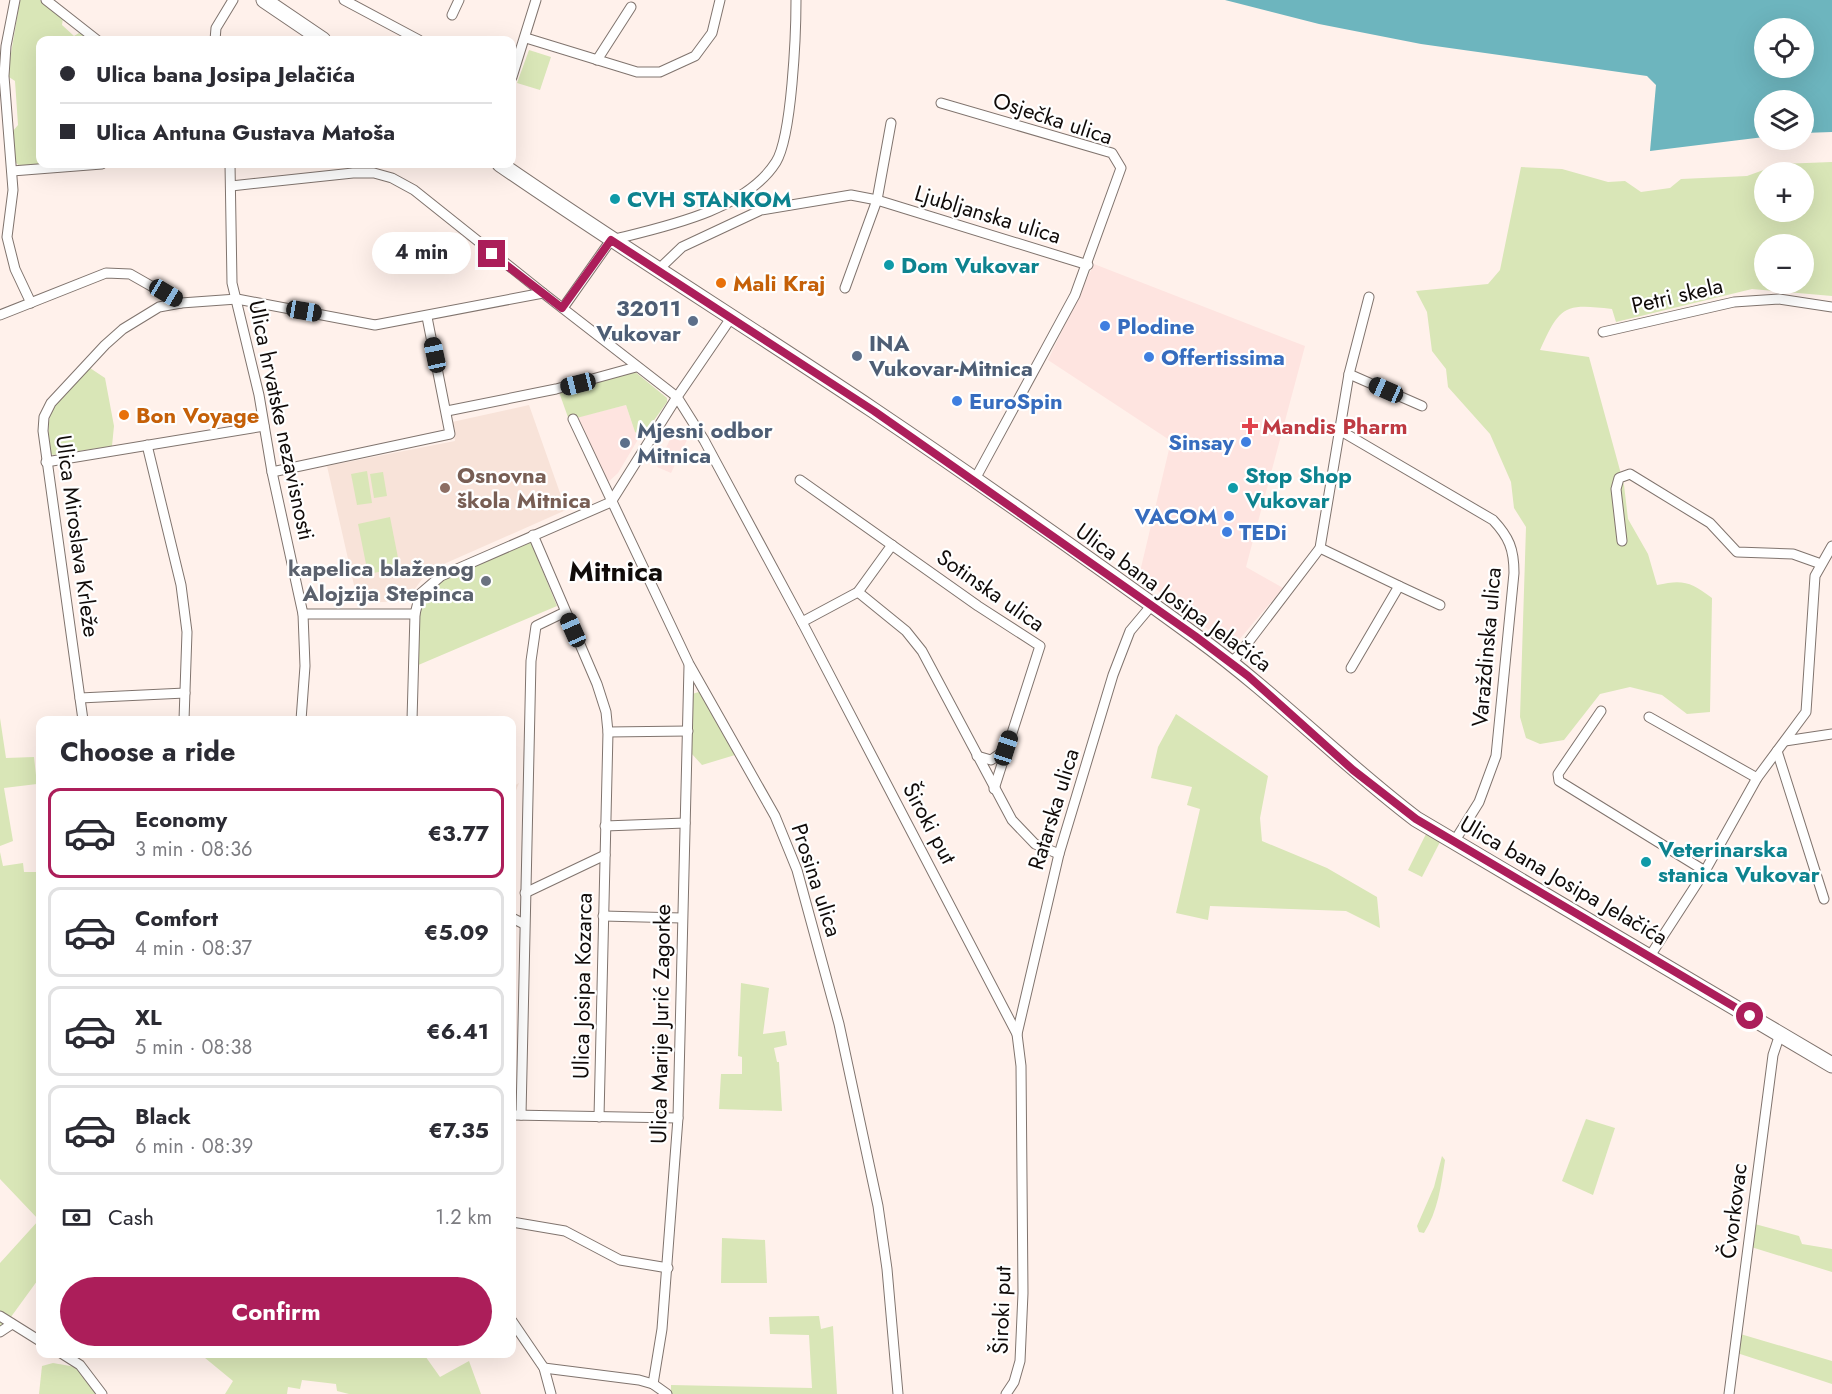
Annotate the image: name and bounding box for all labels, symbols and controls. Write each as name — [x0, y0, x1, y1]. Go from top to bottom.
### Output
map controls — [1754, 18, 1814, 294]
button: locate — [1754, 18, 1814, 78]
text: Ulica bana Josipa Jelačića — [96, 58, 355, 90]
street label: Osječka ulica — [989, 84, 1117, 152]
button: layers — [1754, 90, 1814, 150]
text: Ulica Antuna Gustava Matoša — [96, 116, 395, 148]
button: + — [1754, 162, 1814, 222]
street label: Ljubljanska ulica — [911, 177, 1065, 251]
place label: CVH STANKOM — [627, 183, 792, 215]
marker: CVH STANKOM — [608, 192, 622, 206]
callout: 4 min — [372, 233, 471, 275]
button: − — [1754, 234, 1814, 294]
text: 4 min — [395, 238, 448, 267]
route end — [478, 240, 505, 267]
place label: Dom Vukovar — [901, 249, 1040, 281]
marker: Dom Vukovar — [882, 258, 896, 272]
place label: Mali Kraj — [733, 267, 825, 299]
street label: Petri skela — [1628, 269, 1726, 321]
car — [146, 276, 186, 310]
marker: Mali Kraj — [714, 276, 728, 290]
place label: 32011 Vukovar — [595, 292, 681, 349]
street label: Ulica hrvatske nezavisnosti — [241, 297, 323, 543]
car — [285, 299, 323, 323]
place label: Plodine — [1117, 310, 1195, 342]
marker: 32011 Vukovar — [686, 314, 700, 328]
marker: Plodine — [1098, 319, 1112, 333]
place label: INA Vukovar-Mitnica — [868, 327, 1033, 384]
car — [422, 336, 448, 374]
place label: Offertissima — [1161, 341, 1285, 373]
marker: INA Vukovar-Mitnica — [850, 349, 864, 363]
marker: Offertissima — [1142, 350, 1156, 364]
car — [558, 371, 598, 397]
car — [1366, 374, 1406, 406]
place label: EuroSpin — [969, 385, 1063, 417]
marker: EuroSpin — [950, 394, 964, 408]
place label: Bon Voyage — [136, 399, 259, 431]
marker: Bon Voyage — [117, 408, 131, 422]
place label: Mandis Pharm — [1262, 410, 1408, 442]
place label: Mjesni odbor Mitnica — [637, 414, 773, 471]
marker: Mandis Pharm — [1243, 419, 1257, 433]
place label: Sinsay — [1168, 426, 1235, 458]
street label: Ulica Miroslava Krleže — [48, 433, 108, 639]
marker: Sinsay — [1239, 435, 1253, 449]
marker: Mjesni odbor Mitnica — [618, 436, 632, 450]
place label: Osnovna škola Mitnica — [457, 459, 591, 516]
place label: Stop Shop Vukovar — [1244, 459, 1352, 516]
marker: Osnovna škola Mitnica — [438, 481, 452, 495]
marker: Stop Shop Vukovar — [1226, 481, 1240, 495]
place label: VACOM — [1133, 500, 1217, 532]
marker: VACOM — [1222, 509, 1236, 523]
street label: Ulica bana Josipa Jelačića — [1069, 515, 1279, 679]
place label: TEDi — [1239, 516, 1287, 548]
marker: TEDi — [1220, 525, 1234, 539]
street label: Sotinska ulica — [930, 541, 1052, 639]
district label: Mitnica — [569, 551, 663, 592]
place label: kapelica blaženog Alojzija Stepinca — [288, 552, 474, 609]
street label: Varaždinska ulica — [1463, 566, 1509, 728]
marker: kapelica blaženog Alojzija Stepinca — [479, 574, 493, 588]
car — [557, 610, 589, 650]
car — [992, 728, 1020, 768]
text: Choose a ride — [60, 732, 235, 771]
street label: Ratarska ulica — [1019, 744, 1087, 874]
street label: Široki put — [895, 776, 965, 870]
text: Economy — [135, 803, 227, 835]
icon: car — [63, 806, 117, 860]
street label: Ulica bana Josipa Jelačića — [1454, 807, 1674, 953]
text: €3.77 — [428, 817, 489, 849]
street label: Prosina ulica — [784, 819, 850, 941]
place label: Veterinarska stanica Vukovar — [1657, 833, 1820, 890]
text: 3 min · 08:36 — [135, 835, 253, 864]
marker: Veterinarska stanica Vukovar — [1639, 855, 1653, 869]
street label: Ulica Josipa Kozarca — [564, 893, 600, 1079]
text: Comfort — [135, 902, 218, 934]
street label: Ulica Marije Jurić Zagorke — [642, 904, 678, 1144]
icon: car — [63, 905, 117, 959]
text: €5.09 — [424, 916, 489, 948]
text: 4 min · 08:37 — [135, 934, 252, 963]
text: XL — [135, 1001, 162, 1033]
route start — [1736, 1002, 1763, 1029]
icon: car — [63, 1004, 117, 1058]
text: €6.41 — [426, 1015, 489, 1047]
text: 5 min · 08:38 — [135, 1033, 252, 1062]
text: Black — [135, 1100, 191, 1132]
icon: car — [63, 1103, 117, 1157]
text: €7.35 — [429, 1114, 489, 1146]
text: 6 min · 08:39 — [135, 1132, 253, 1161]
street label: Čvorkovac — [1711, 1162, 1755, 1260]
icon: cash — [60, 1201, 93, 1234]
text: Cash — [108, 1201, 154, 1233]
text: 1.2 km — [435, 1203, 492, 1232]
street label: Široki put — [983, 1265, 1019, 1355]
button: Confirm — [60, 1277, 492, 1346]

